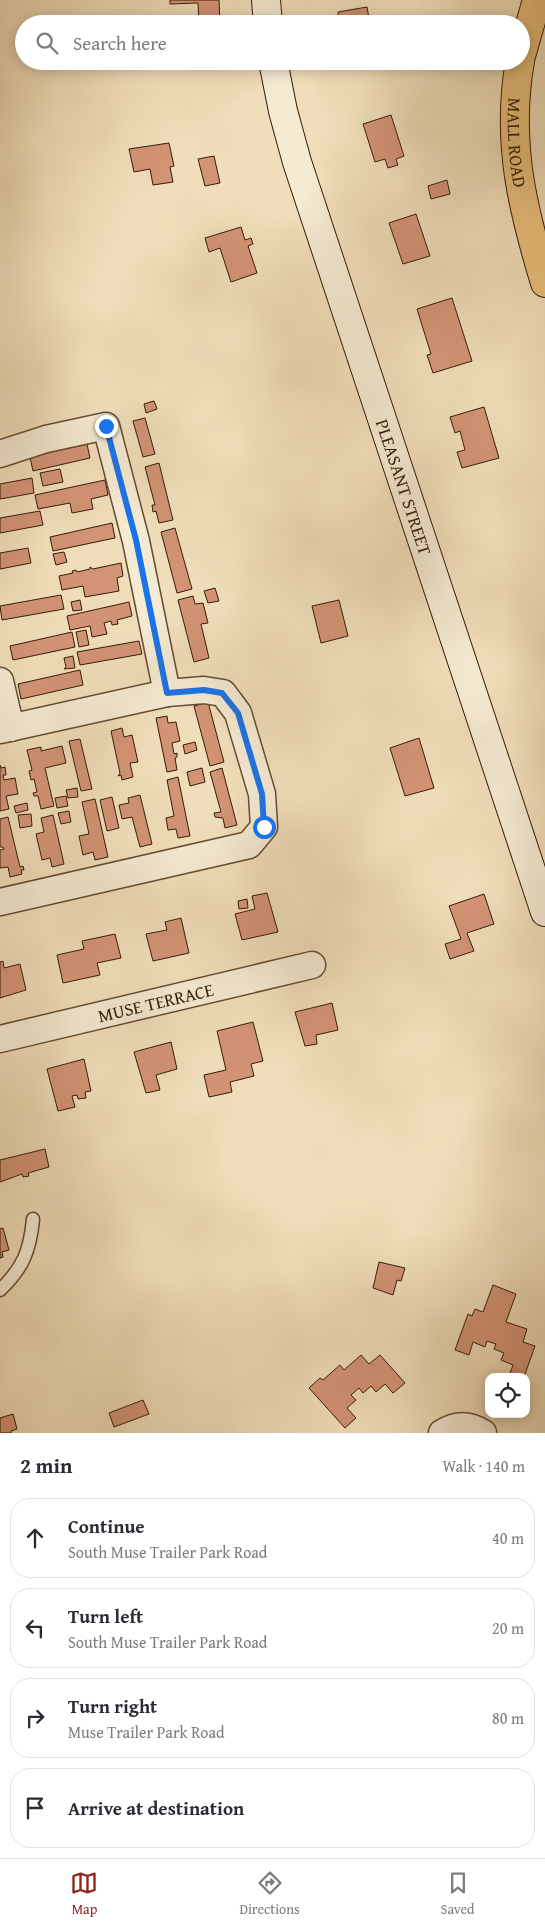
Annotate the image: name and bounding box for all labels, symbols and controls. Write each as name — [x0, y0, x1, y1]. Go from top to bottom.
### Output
search box — [15, 15, 530, 70]
icon: search — [33, 29, 61, 57]
text: Search here — [73, 29, 167, 57]
street label: MALL ROAD — [501, 97, 534, 190]
route end — [95, 415, 118, 438]
street label: PLEASANT STREET — [369, 415, 439, 558]
route start — [253, 816, 276, 839]
street label: MUSE TERRACE — [95, 975, 216, 1029]
map controls — [485, 1373, 530, 1418]
button: locate — [485, 1373, 530, 1418]
text: 2 min — [20, 1450, 72, 1481]
text: Walk · 140 m — [442, 1454, 525, 1478]
text: Continue — [68, 1512, 145, 1540]
icon: ahead — [21, 1524, 49, 1552]
text: 40 m — [492, 1526, 524, 1550]
text: South Muse Trailer Park Road — [68, 1540, 267, 1564]
text: Turn left — [68, 1602, 143, 1630]
icon: left — [21, 1614, 49, 1642]
text: 20 m — [492, 1616, 524, 1640]
text: South Muse Trailer Park Road — [68, 1630, 267, 1654]
text: Turn right — [68, 1692, 157, 1720]
icon: right — [21, 1704, 49, 1732]
text: 80 m — [492, 1706, 524, 1730]
text: Muse Trailer Park Road — [68, 1720, 225, 1744]
icon: arrive — [21, 1794, 49, 1822]
text: Arrive at destination — [68, 1794, 244, 1822]
tab: Map — [70, 1869, 98, 1919]
tab: Directions — [239, 1869, 300, 1919]
tab: Saved — [441, 1869, 475, 1919]

